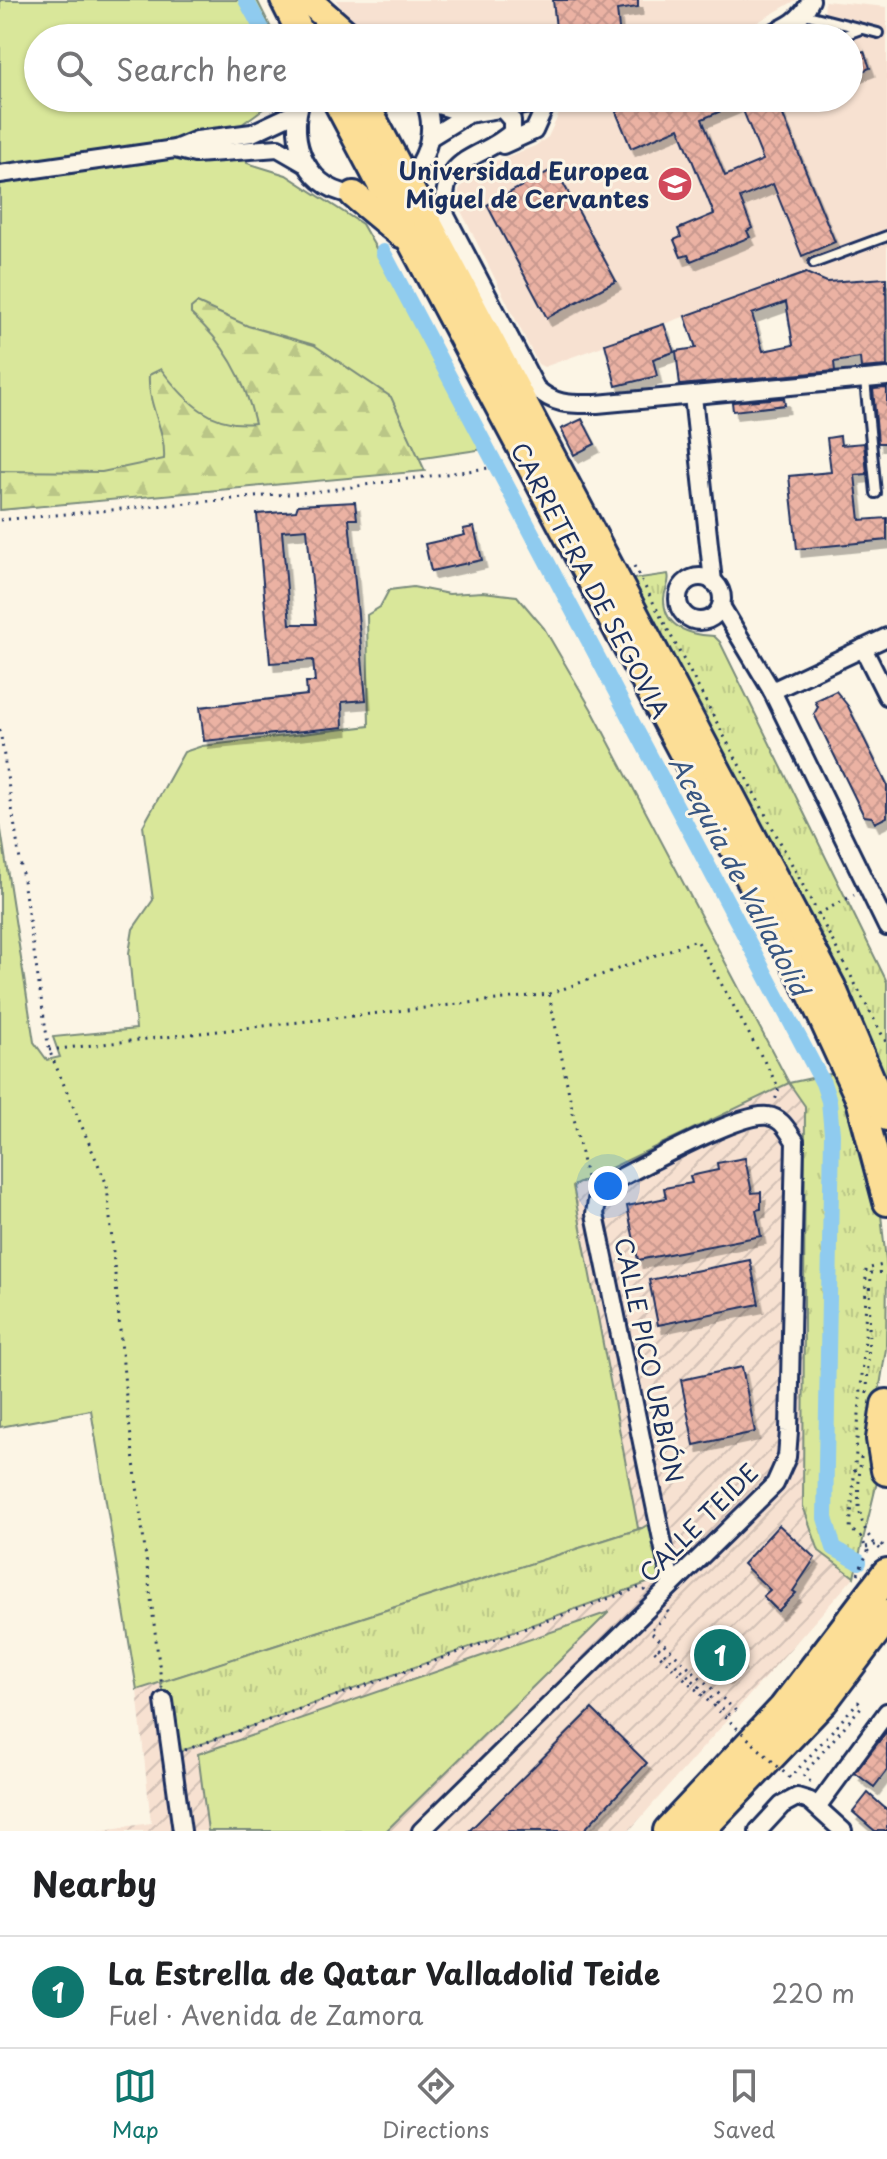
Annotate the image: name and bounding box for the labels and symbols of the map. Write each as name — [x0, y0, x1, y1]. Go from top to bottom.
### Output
place label: Universidad Europea Miguel de Cervantes — [398, 152, 650, 216]
school or university icon: Universidad Europea Miguel de Cervantes — [656, 165, 694, 203]
street label: CARRETERA DE SEGOVIA — [503, 435, 679, 725]
water label: Acequia de Valladolid — [660, 748, 822, 1005]
your location — [588, 1166, 628, 1206]
street label: CALLE PICO URBIÓN — [606, 1234, 694, 1486]
street label: CALLE TEIDE — [630, 1454, 766, 1590]
pin: 1 — [694, 1625, 746, 1685]

